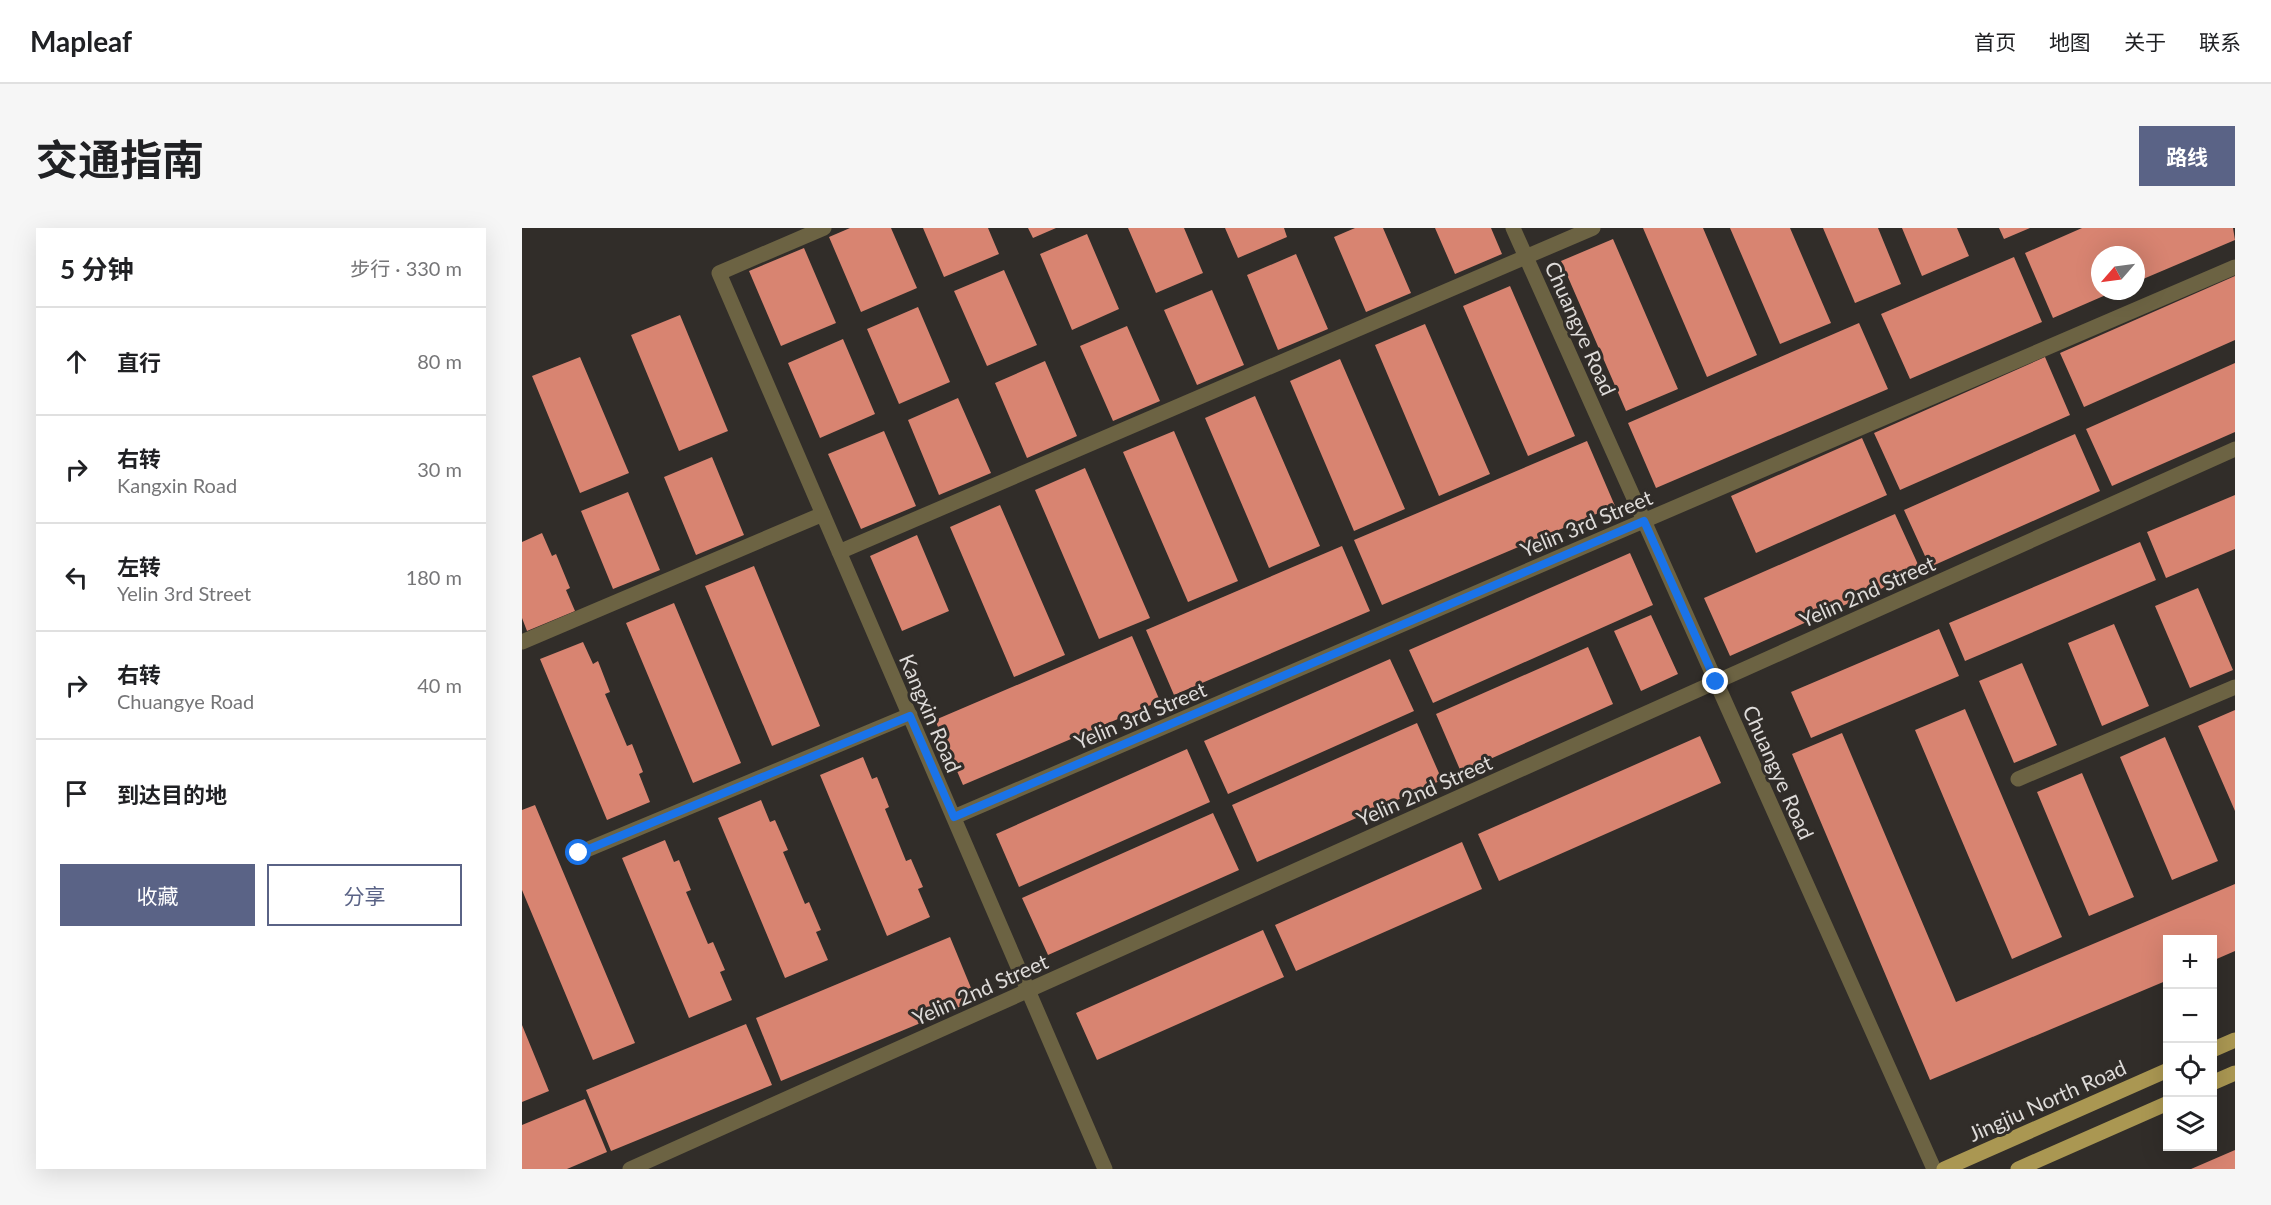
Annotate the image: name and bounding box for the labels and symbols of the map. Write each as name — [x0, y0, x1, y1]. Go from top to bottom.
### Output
north arrow — [2091, 246, 2145, 300]
street label: Chuangye Road — [1540, 257, 1622, 399]
street label: Yelin 3rd Street — [1516, 484, 1656, 562]
street label: Yelin 2nd Street — [1796, 550, 1939, 632]
street label: Kangxin Road — [895, 650, 967, 776]
route end — [1702, 668, 1728, 694]
street label: Yelin 3rd Street — [1070, 676, 1210, 754]
street label: Chuangye Road — [1738, 701, 1820, 843]
street label: Yelin 2nd Street — [1353, 749, 1496, 831]
route start — [565, 839, 591, 865]
street label: Yelin 2nd Street — [909, 948, 1052, 1030]
street label: Jingjiu North Road — [1964, 1054, 2130, 1146]

